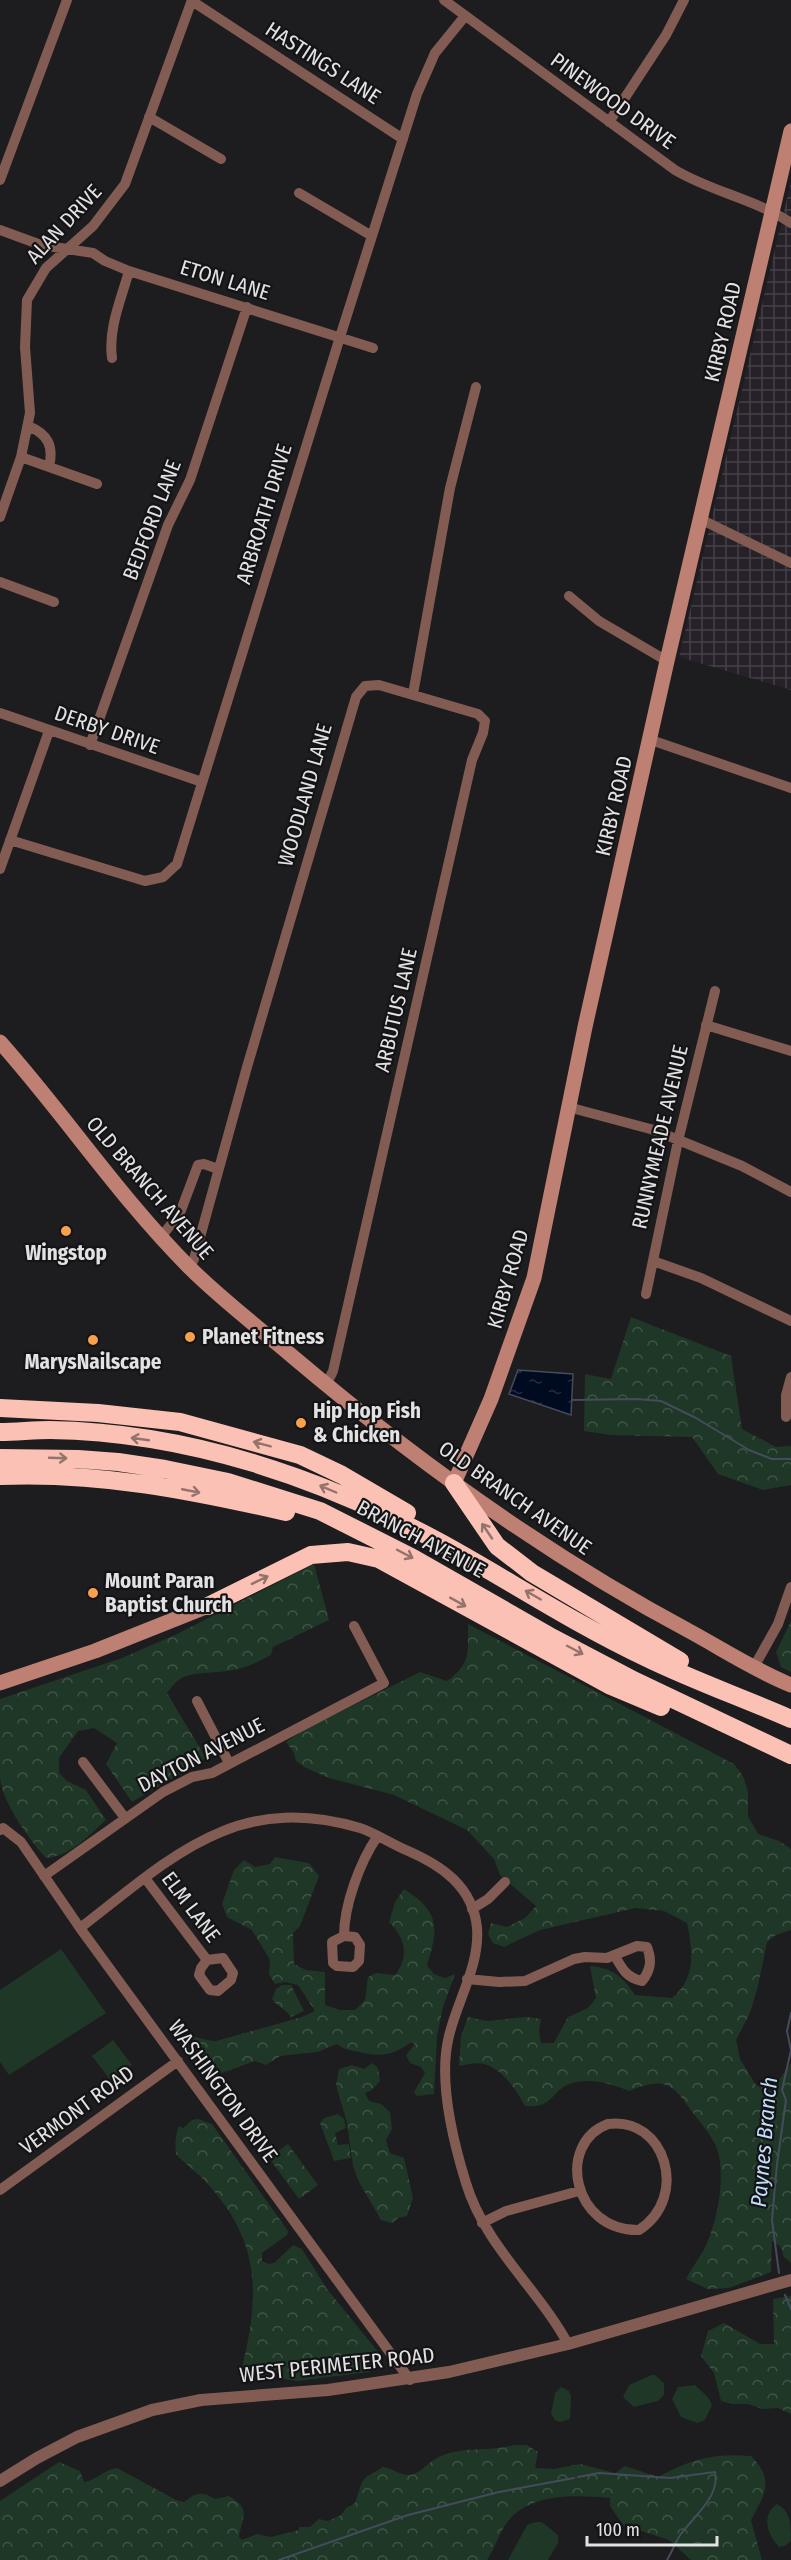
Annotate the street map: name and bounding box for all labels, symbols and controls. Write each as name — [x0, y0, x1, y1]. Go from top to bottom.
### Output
street label: HASTINGS LANE — [261, 16, 386, 110]
street label: PINEWOOD DRIVE — [545, 47, 681, 155]
street label: ALAN DRIVE — [21, 179, 107, 269]
street label: ETON LANE — [177, 254, 273, 306]
street label: KIRBY ROAD — [699, 279, 747, 385]
street label: ARBROATH DRIVE — [230, 441, 298, 587]
street label: BEDFORD LANE — [117, 456, 187, 584]
street label: DERBY DRIVE — [51, 700, 163, 760]
street label: WOODLAND LANE — [272, 720, 338, 869]
street label: KIRBY ROAD — [590, 753, 638, 859]
street label: ARBUTUS LANE — [369, 945, 423, 1075]
street label: RUNNYMEADE AVENUE — [626, 1042, 694, 1232]
street label: OLD BRANCH AVENUE — [81, 1111, 219, 1265]
marker: Wingstop — [59, 1224, 73, 1238]
street label: KIRBY ROAD — [481, 1226, 535, 1332]
place label: Wingstop — [25, 1240, 107, 1266]
place label: Planet Fitness — [202, 1324, 324, 1350]
marker: Planet Fitness — [183, 1330, 197, 1344]
marker: MarysNailscape — [86, 1333, 100, 1347]
place label: MarysNailscape — [24, 1349, 162, 1375]
place label: Hip Hop Fish & Chicken — [313, 1398, 421, 1448]
marker: Hip Hop Fish & Chicken — [294, 1416, 308, 1430]
one-way arrow — [130, 1433, 150, 1444]
street label: OLD BRANCH AVENUE — [433, 1435, 597, 1561]
one-way arrow — [253, 1438, 272, 1450]
one-way arrow — [48, 1453, 68, 1464]
one-way arrow — [319, 1482, 337, 1494]
one-way arrow — [181, 1486, 200, 1497]
street label: BRANCH AVENUE — [353, 1494, 490, 1584]
one-way arrow — [481, 1523, 493, 1540]
one-way arrow — [396, 1548, 413, 1560]
place label: Mount Paran Baptist Church — [105, 1568, 232, 1618]
one-way arrow — [251, 1574, 269, 1586]
marker: Mount Paran Baptist Church — [86, 1586, 100, 1600]
one-way arrow — [525, 1589, 542, 1601]
one-way arrow — [449, 1597, 467, 1608]
one-way arrow — [565, 1645, 583, 1656]
street label: DAYTON AVENUE — [133, 1712, 269, 1798]
street label: ELM LANE — [156, 1867, 226, 1948]
street label: WASHINGTON DRIVE — [163, 2015, 283, 2167]
street label: VERMONT ROAD — [15, 2060, 139, 2160]
water label: Paynes Branch — [745, 2076, 783, 2208]
street label: WEST PERIMETER ROAD — [238, 2342, 436, 2388]
scale bar — [587, 2509, 718, 2547]
text: 100 m — [596, 2519, 640, 2541]

